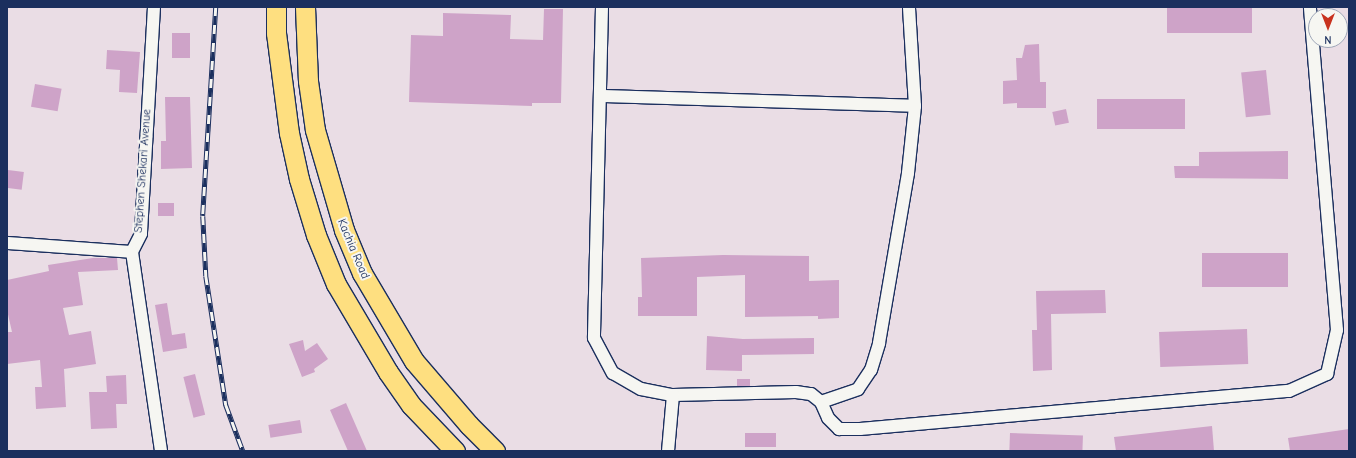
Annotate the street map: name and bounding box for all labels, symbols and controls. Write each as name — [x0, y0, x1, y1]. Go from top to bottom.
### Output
north arrow — [1308, 8, 1348, 48]
text: N — [1324, 33, 1332, 46]
street label: Stephen Shekari Avenue — [131, 109, 155, 233]
street label: Kachia Road — [334, 217, 372, 281]

